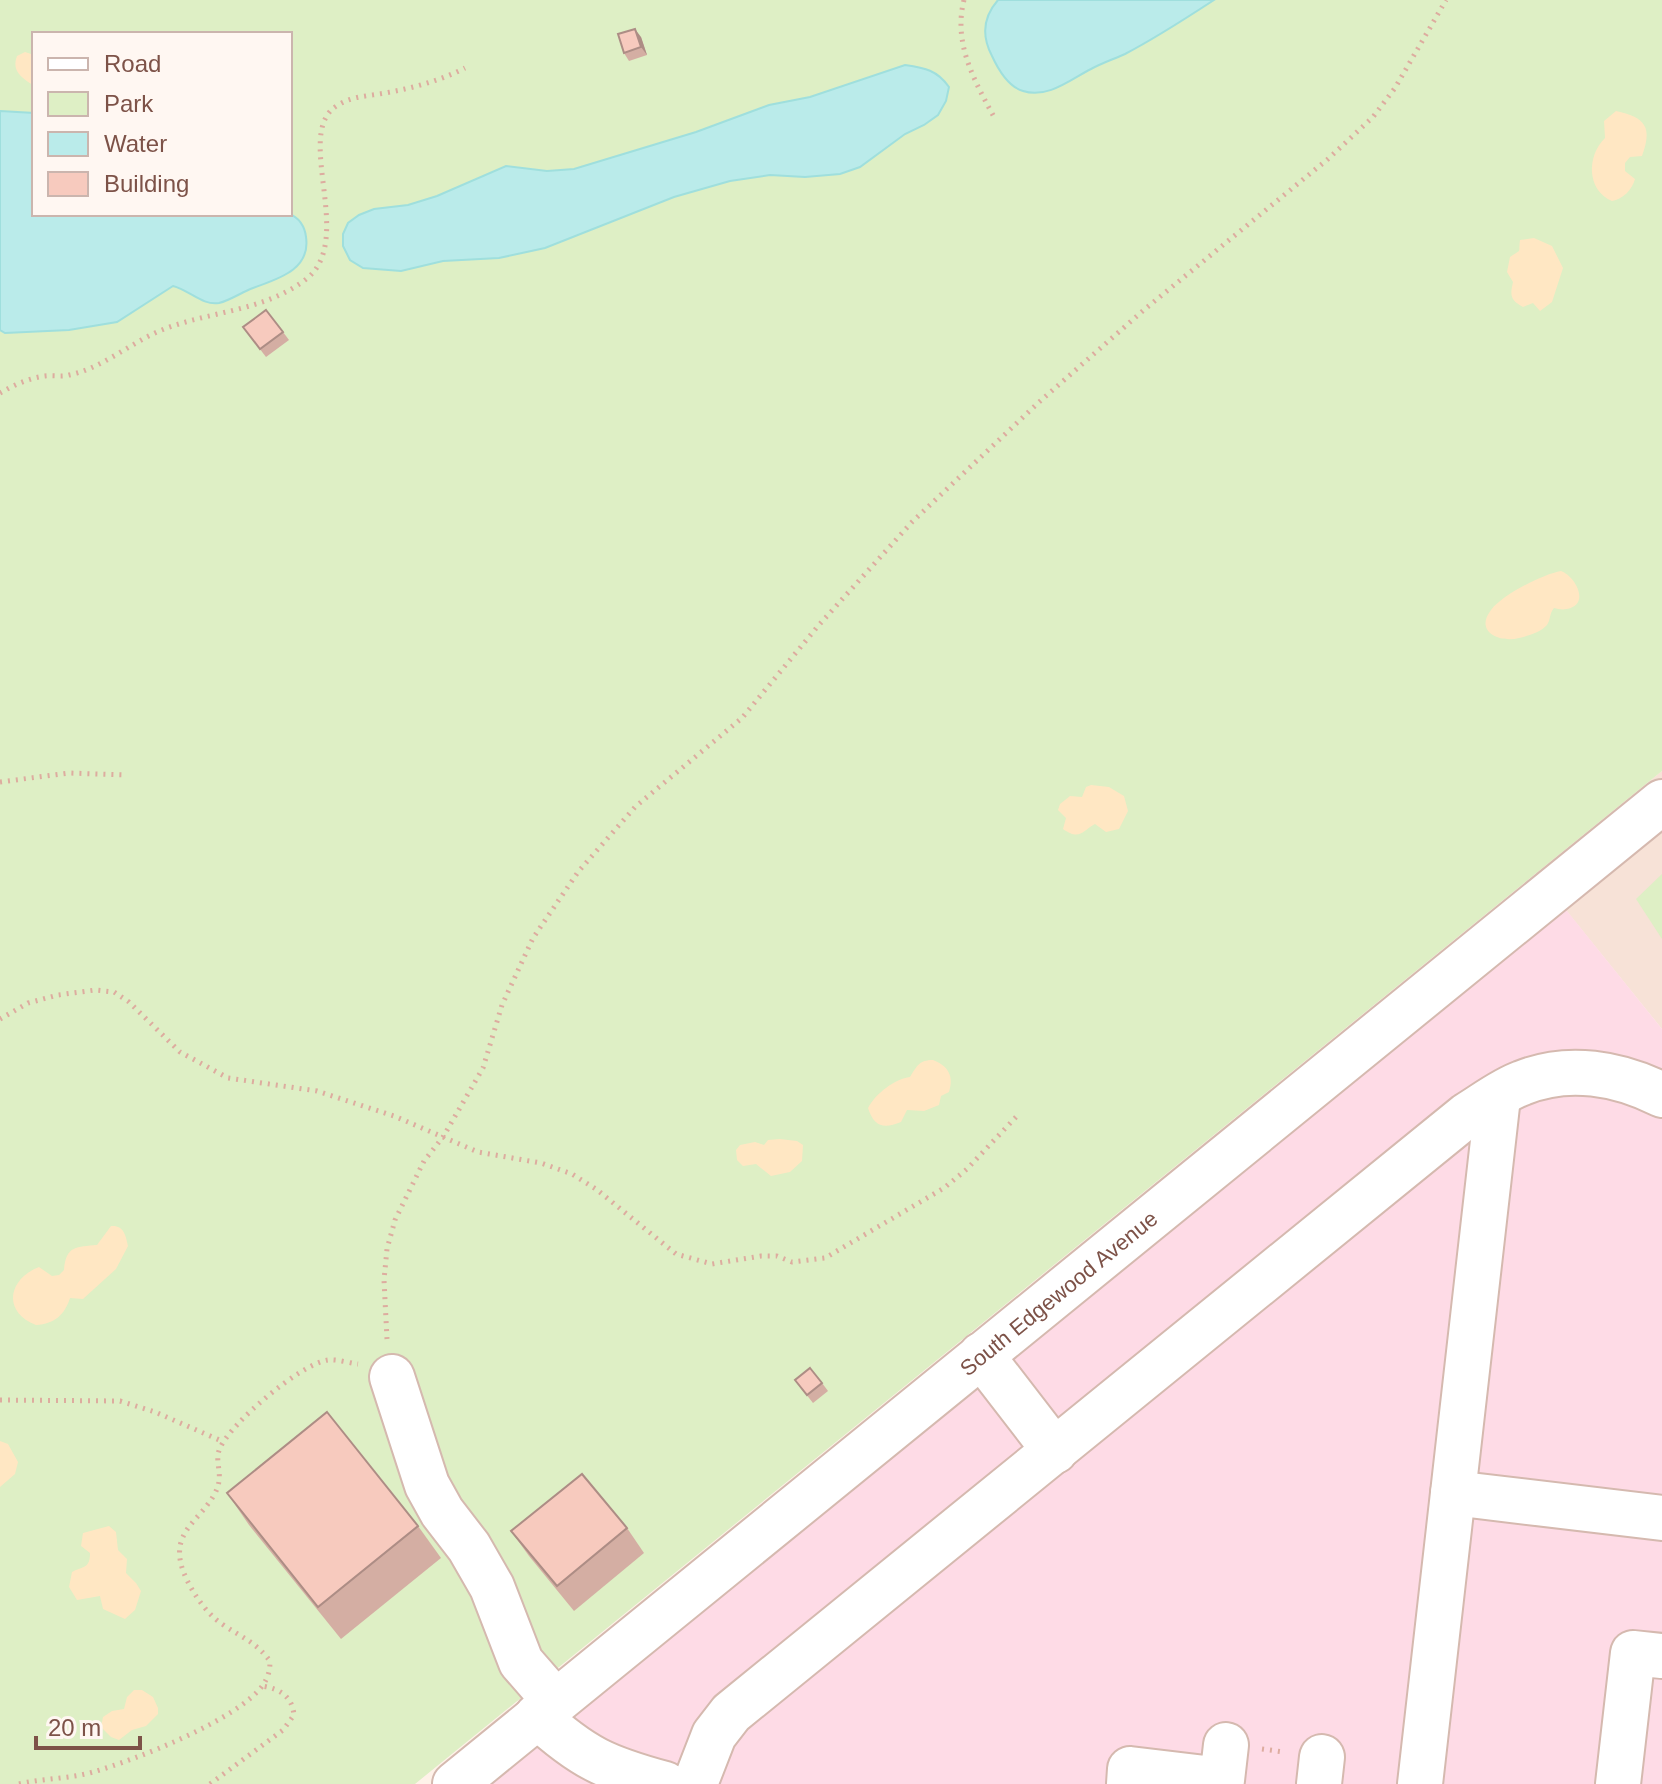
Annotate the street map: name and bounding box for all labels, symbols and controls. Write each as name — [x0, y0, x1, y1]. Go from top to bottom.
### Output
legend — [32, 32, 292, 216]
text: Road — [104, 50, 161, 77]
text: Park — [104, 90, 154, 117]
text: Water — [104, 130, 167, 157]
text: Building — [104, 170, 189, 197]
street label: South Edgewood Avenue — [955, 1206, 1162, 1381]
scale bar — [36, 1700, 140, 1750]
text: 20 m — [48, 1714, 101, 1741]

